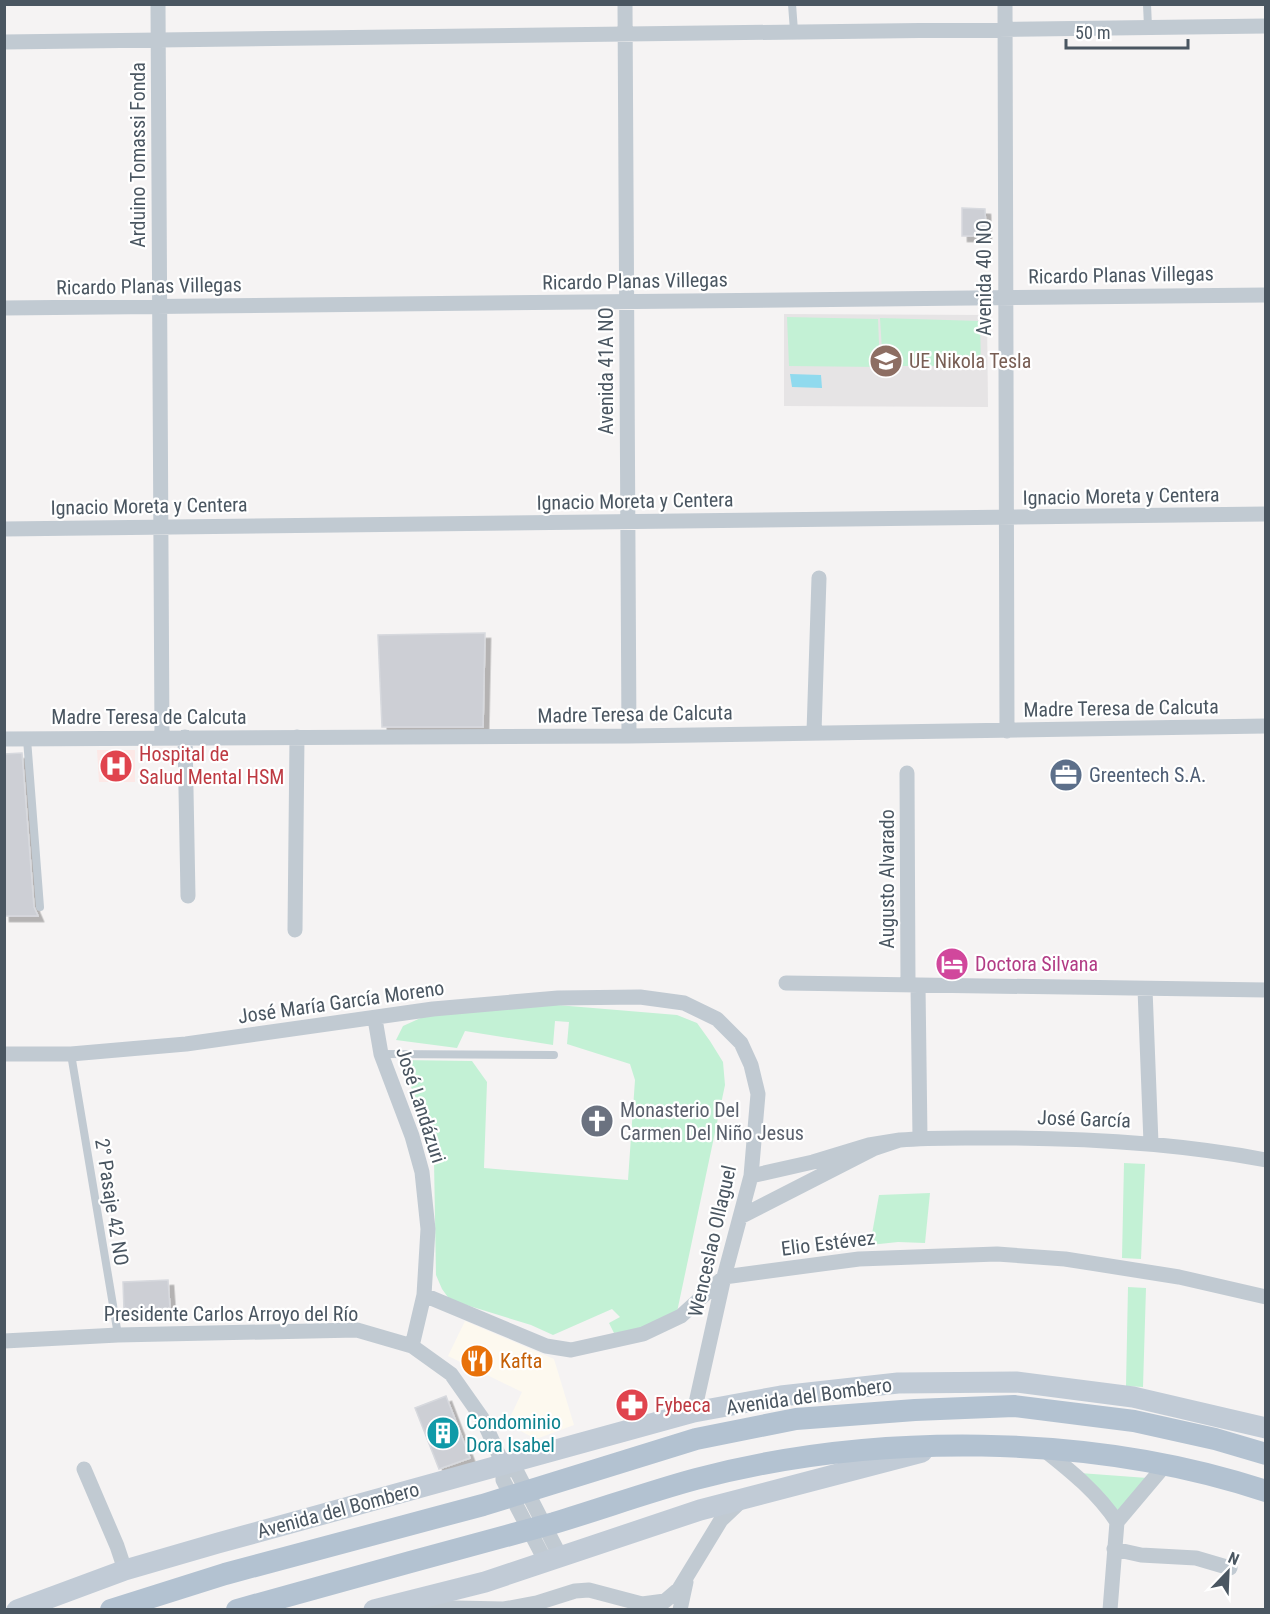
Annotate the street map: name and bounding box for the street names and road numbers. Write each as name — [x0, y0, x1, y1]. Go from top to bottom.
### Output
street label: Arduino Tomassi Fonda — [126, 62, 150, 248]
street label: Avenida 40 NO — [972, 220, 996, 336]
street label: Ricardo Planas Villegas — [1028, 261, 1214, 289]
street label: Ricardo Planas Villegas — [542, 267, 728, 295]
street label: Ricardo Planas Villegas — [56, 272, 242, 300]
street label: Avenida 41A NO — [594, 307, 618, 435]
street label: Ignacio Moreta y Centera — [1022, 482, 1220, 510]
street label: Ignacio Moreta y Centera — [536, 487, 734, 515]
street label: Ignacio Moreta y Centera — [50, 492, 248, 520]
street label: Madre Teresa de Calcuta — [1023, 694, 1219, 722]
street label: Madre Teresa de Calcuta — [537, 700, 733, 728]
street label: Madre Teresa de Calcuta — [51, 705, 247, 729]
street label: Augusto Alvarado — [875, 809, 899, 949]
street label: José María García Moreno — [236, 976, 446, 1028]
street label: José Landázuri — [391, 1044, 451, 1166]
street label: José García — [1037, 1105, 1131, 1133]
street label: 2° Pasaje 42 NO — [90, 1137, 134, 1267]
street label: Wenceslao Ollaguel — [683, 1163, 741, 1319]
street label: Elio Estévez — [780, 1225, 876, 1261]
street label: Presidente Carlos Arroyo del Río — [104, 1302, 358, 1326]
street label: Avenida del Bombero — [725, 1373, 893, 1419]
street label: Avenida del Bombero — [254, 1477, 422, 1543]

